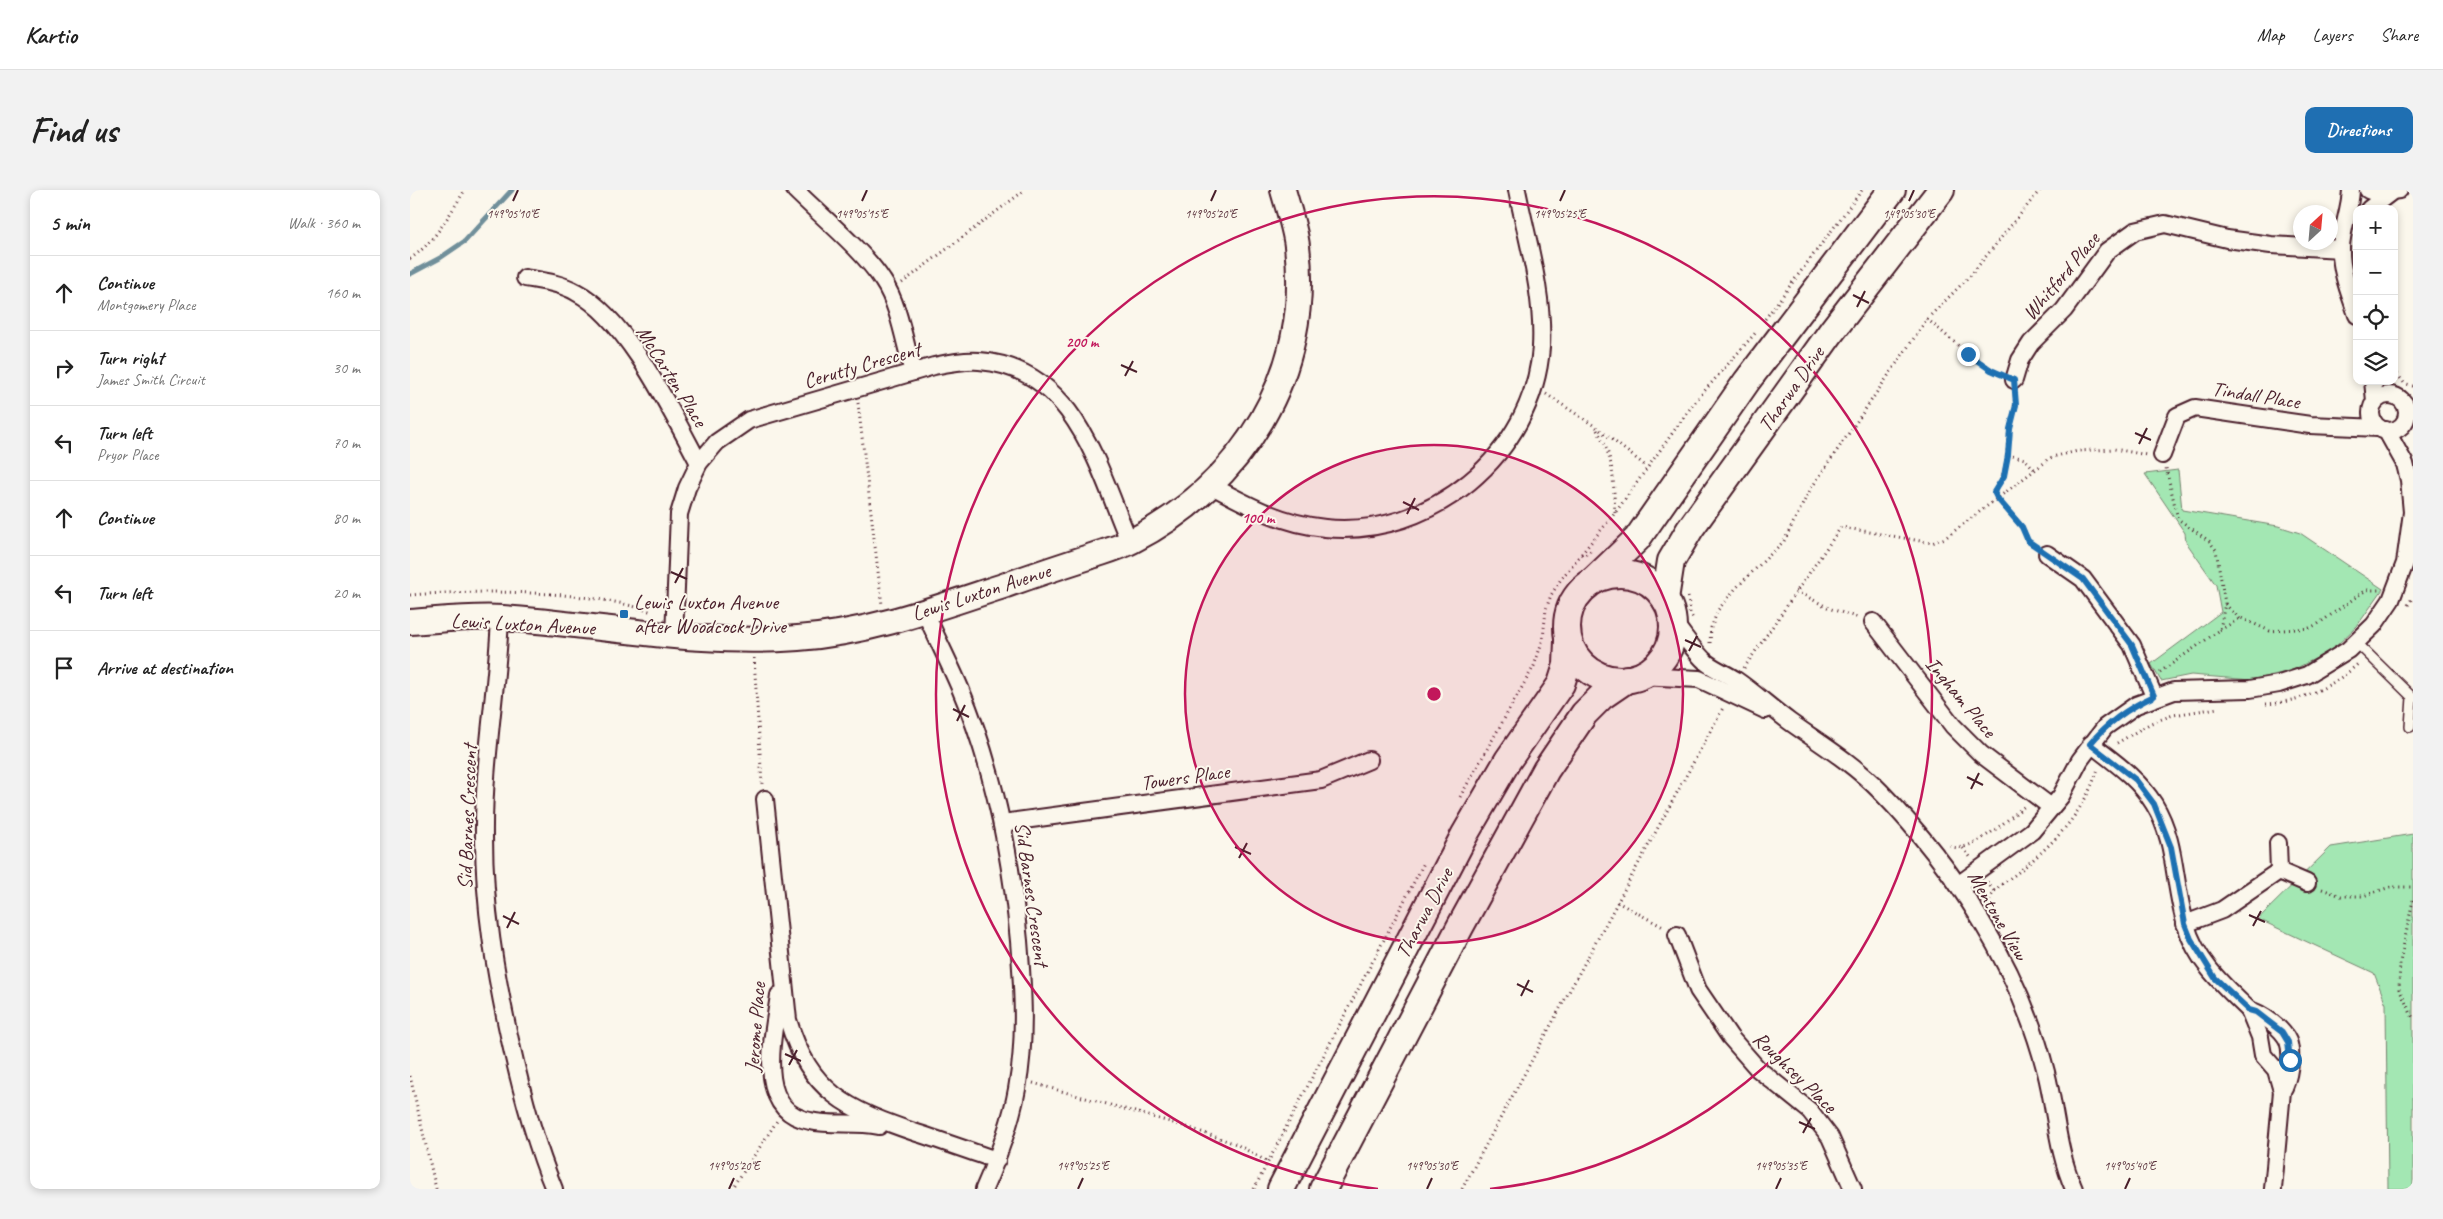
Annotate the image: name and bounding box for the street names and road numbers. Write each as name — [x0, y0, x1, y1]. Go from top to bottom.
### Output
street label: Whitford Place — [2017, 225, 2107, 325]
street label: McCarten Place — [631, 321, 714, 433]
street label: Cerutty Crescent — [801, 335, 926, 394]
street label: Tharwa Drive — [1752, 339, 1831, 437]
street label: Tindall Place — [2210, 375, 2304, 415]
street label: Lewis Luxton Avenue — [909, 557, 1056, 627]
street label: Lewis Luxton Avenue — [450, 607, 598, 641]
street label: Ingham Place — [1920, 651, 2003, 743]
street label: Sid Barnes Crescent — [451, 741, 483, 890]
street label: Towers Place — [1139, 758, 1233, 796]
street label: Sid Barnes Crescent — [1009, 820, 1055, 971]
street label: Tharwa Drive — [1389, 862, 1460, 963]
street label: Mentone View — [1962, 866, 2035, 966]
street label: Jerome Place — [739, 980, 771, 1074]
street label: Roughsey Place — [1748, 1026, 1843, 1119]

